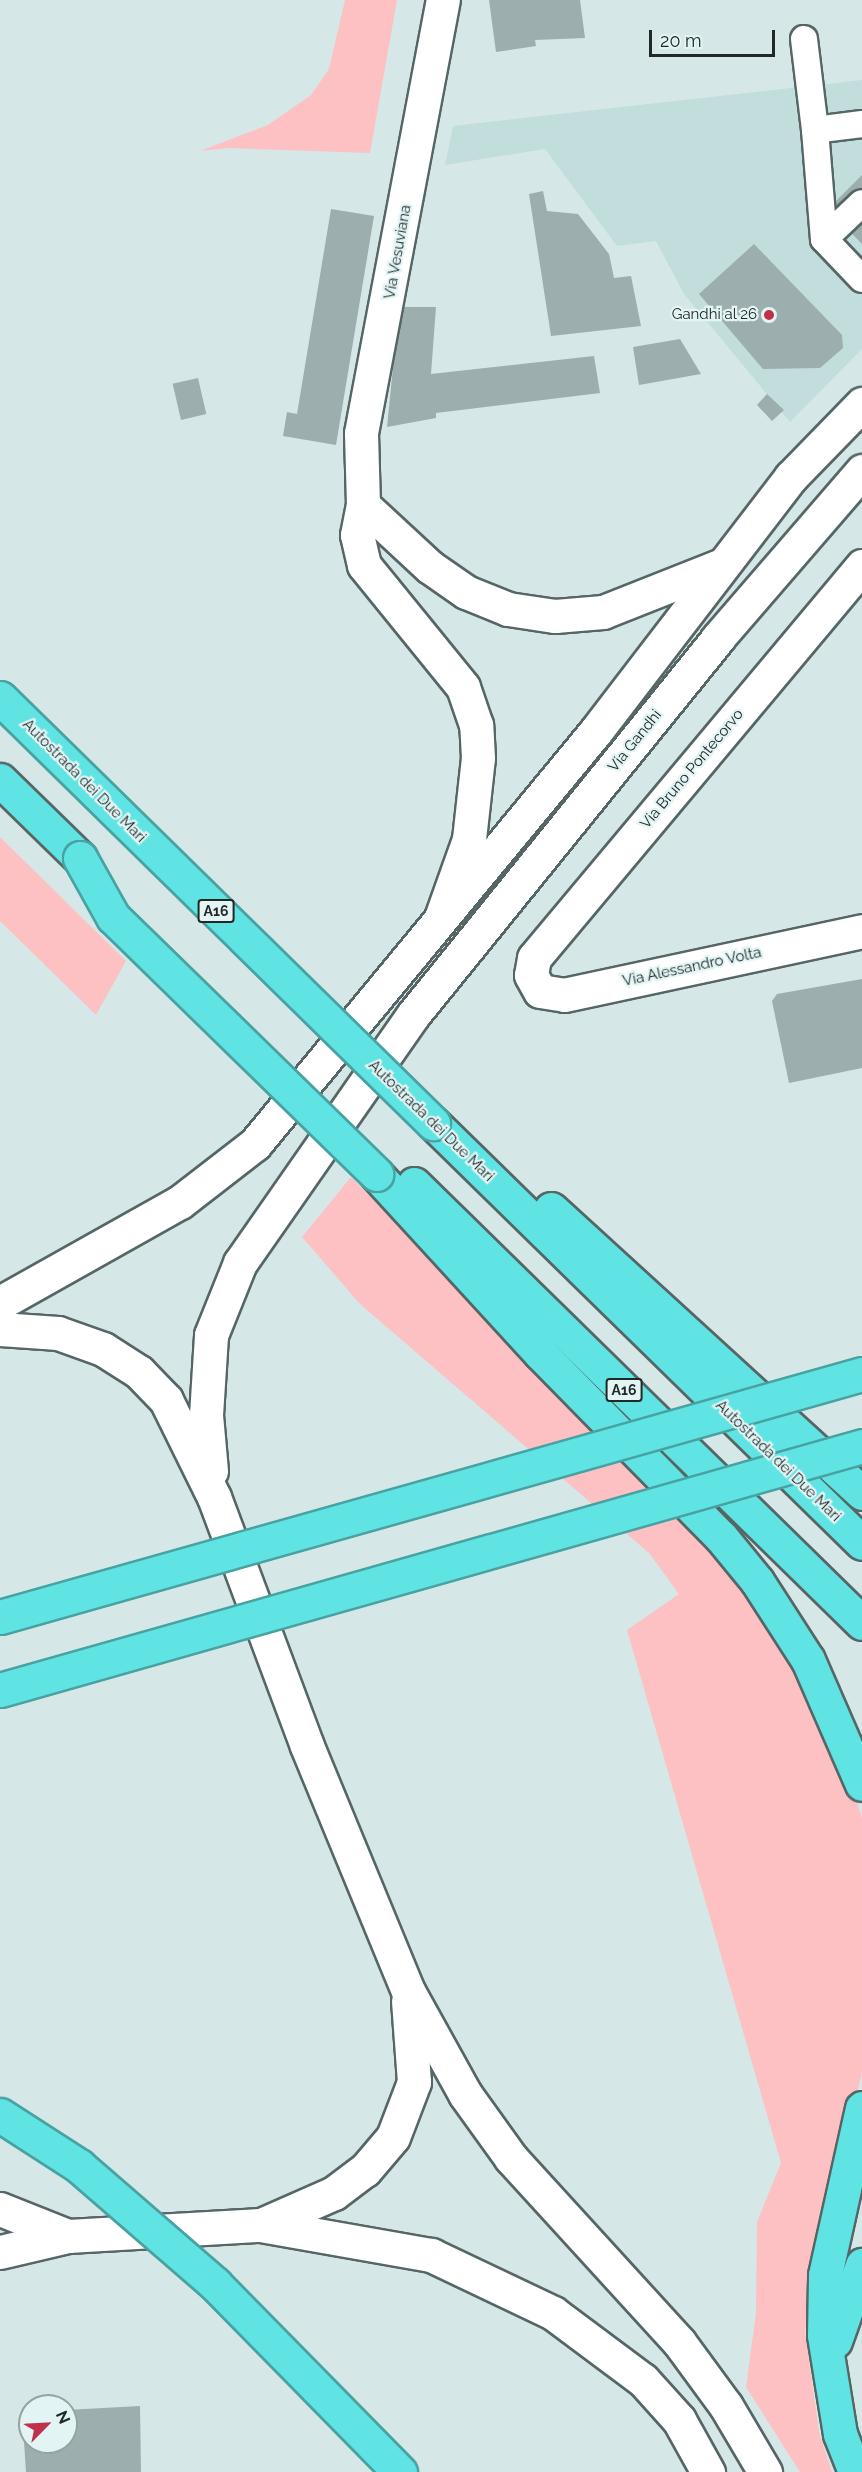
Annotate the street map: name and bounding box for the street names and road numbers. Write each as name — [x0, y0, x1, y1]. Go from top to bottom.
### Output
street label: Via Vesuviana — [381, 203, 415, 301]
street label: Via Gandhi — [605, 706, 665, 776]
street label: Via Bruno Pontecorvo — [637, 706, 747, 832]
street label: Autostrada dei Due Mari — [19, 716, 149, 846]
road number: A16 — [196, 900, 236, 922]
street label: Via Alessandro Volta — [620, 943, 764, 991]
street label: Autostrada dei Due Mari — [365, 1057, 497, 1185]
road number: A16 — [604, 1379, 644, 1401]
street label: Autostrada dei Due Mari — [712, 1397, 844, 1525]

